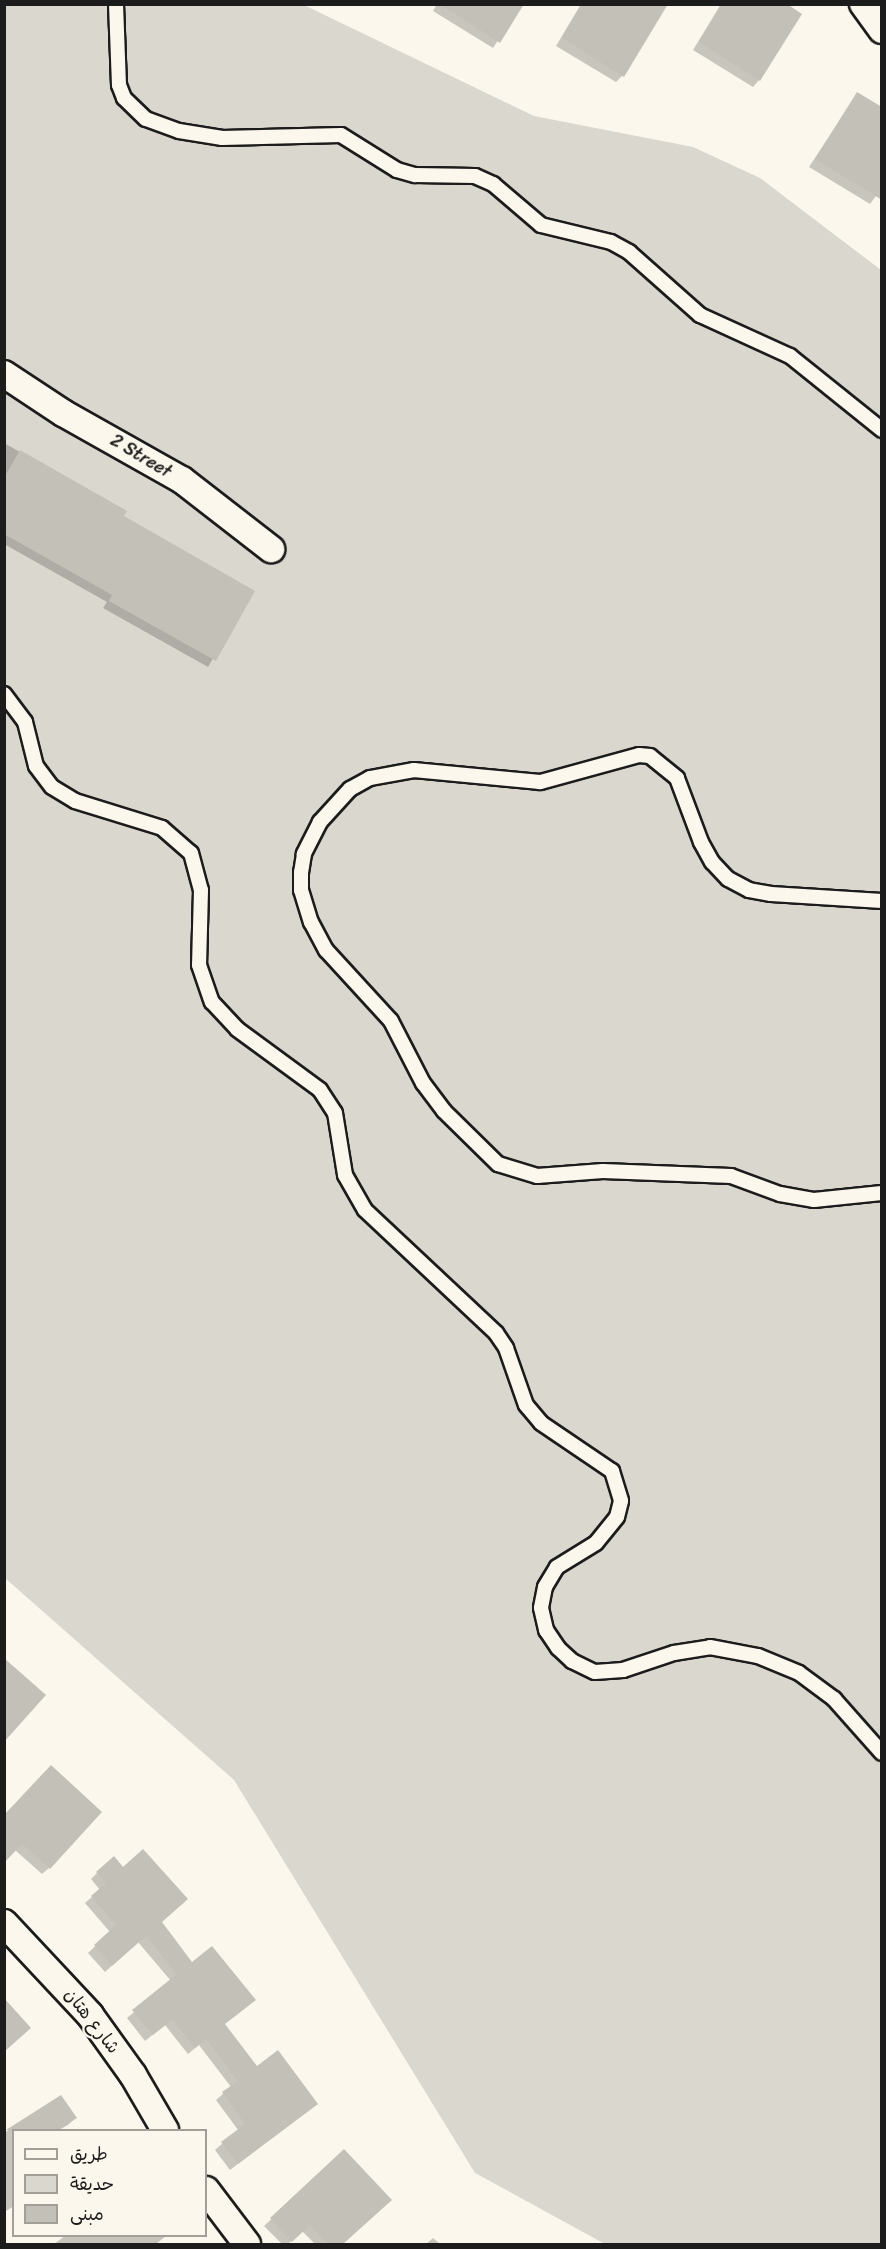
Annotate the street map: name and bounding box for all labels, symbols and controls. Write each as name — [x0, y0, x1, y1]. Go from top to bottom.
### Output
street label: 2 Street — [107, 429, 175, 483]
street label: شارع هتان — [60, 1984, 124, 2058]
legend — [12, 2129, 207, 2237]
text: طريق — [70, 2138, 108, 2170]
text: حديقة — [70, 2168, 114, 2200]
text: مبنى — [70, 2198, 104, 2230]

